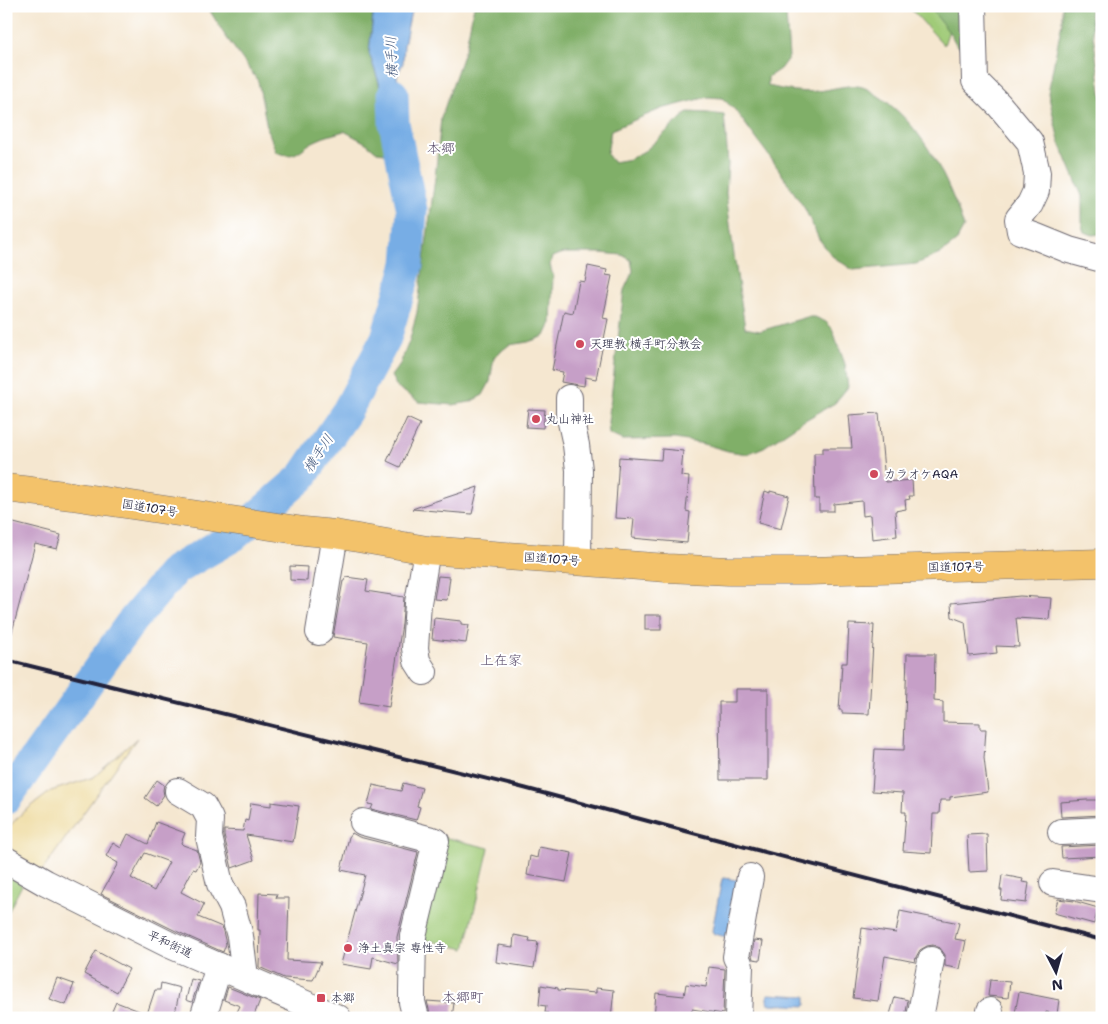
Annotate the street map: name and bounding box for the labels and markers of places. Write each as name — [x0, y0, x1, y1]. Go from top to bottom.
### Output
place label: 天理教 横手町分教会 — [590, 336, 702, 352]
marker: 天理教 横手町分教会 — [574, 338, 586, 350]
place label: 丸山神社 — [546, 411, 594, 427]
marker: 丸山神社 — [530, 413, 542, 425]
place label: カラオケAQA — [884, 466, 958, 482]
marker: カラオケAQA — [868, 468, 880, 480]
place label: 浄土真宗 専性寺 — [358, 940, 446, 956]
marker: 浄土真宗 専性寺 — [342, 942, 354, 954]
place label: 本郷 — [331, 990, 355, 1006]
marker: 本郷 — [315, 992, 327, 1004]

